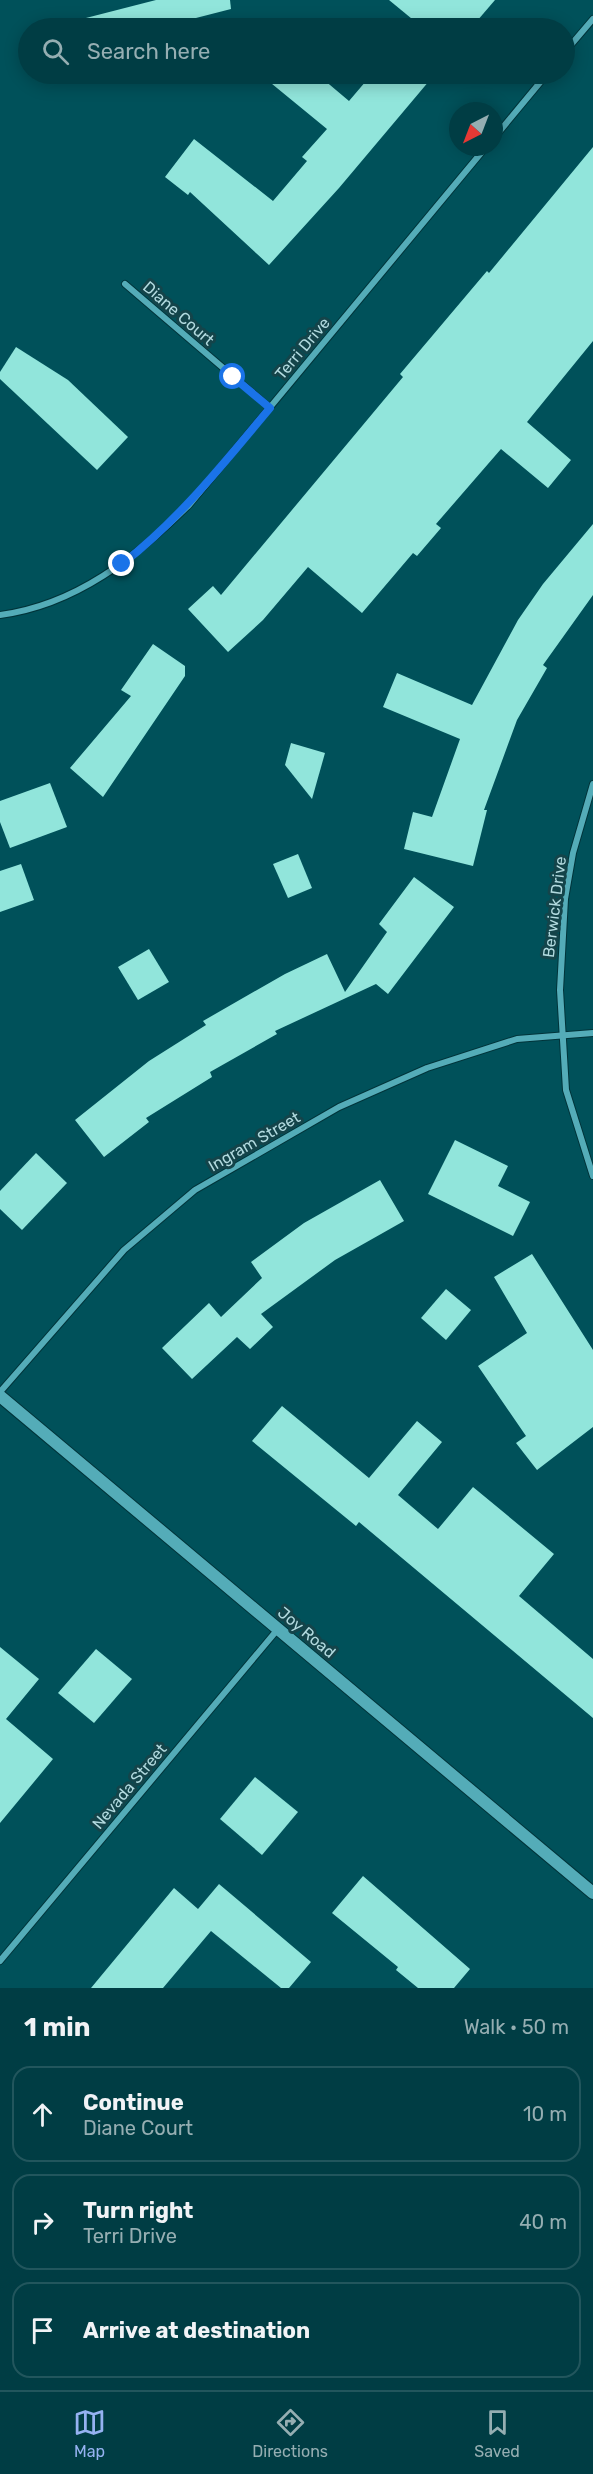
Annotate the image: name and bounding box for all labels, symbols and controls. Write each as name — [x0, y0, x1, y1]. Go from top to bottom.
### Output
search box — [18, 18, 575, 84]
icon: search — [39, 35, 72, 68]
text: Search here — [87, 38, 210, 65]
north arrow — [449, 102, 503, 156]
street label: Diane Court — [139, 277, 218, 349]
street label: Terri Drive — [271, 313, 334, 383]
route start — [219, 363, 245, 389]
route end — [108, 550, 134, 576]
street label: Berwick Drive — [539, 855, 570, 959]
street label: Ingram Street — [205, 1108, 304, 1175]
street label: Joy Road — [274, 1603, 339, 1662]
street label: Nevada Street — [88, 1740, 171, 1833]
text: 1 min — [24, 2012, 90, 2043]
text: Walk · 50 m — [464, 2015, 569, 2039]
text: Continue — [83, 2089, 184, 2116]
icon: ahead — [26, 2098, 59, 2131]
text: 10 m — [523, 2102, 567, 2126]
text: Diane Court — [83, 2116, 193, 2140]
text: Turn right — [83, 2197, 193, 2224]
icon: right — [26, 2206, 59, 2239]
text: 40 m — [519, 2210, 567, 2234]
text: Terri Drive — [83, 2224, 177, 2248]
icon: arrive — [26, 2314, 59, 2347]
text: Arrive at destination — [83, 2317, 310, 2344]
tab: Map — [73, 2406, 106, 2461]
tab: Directions — [252, 2406, 328, 2461]
tab: Saved — [474, 2406, 520, 2461]

